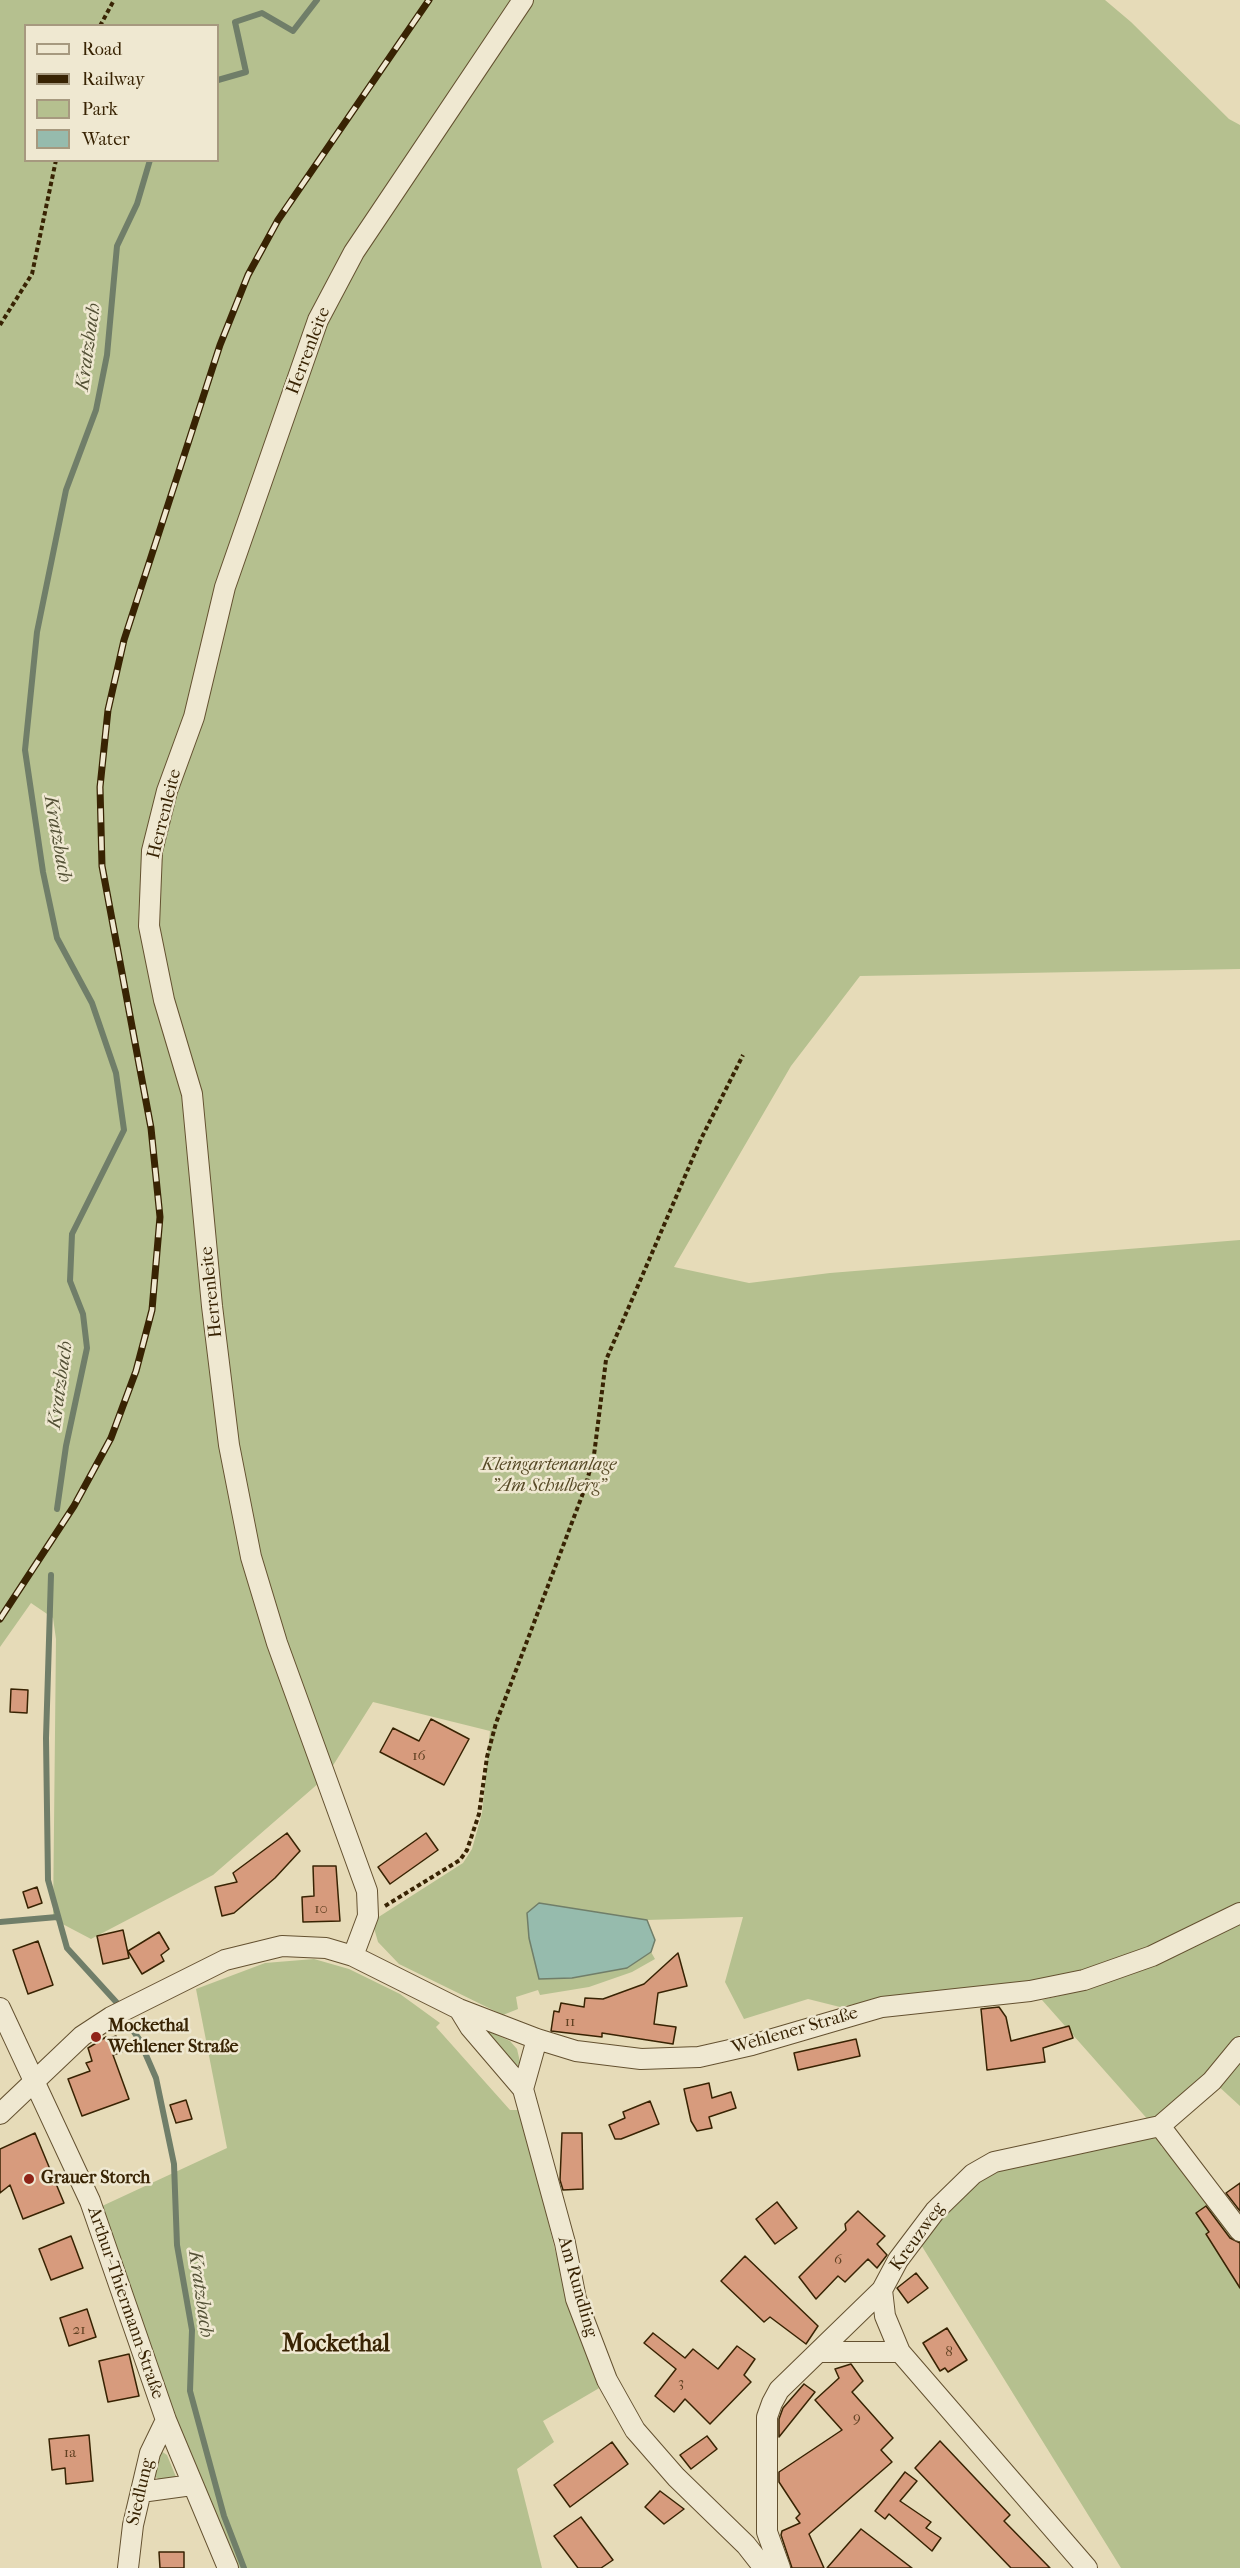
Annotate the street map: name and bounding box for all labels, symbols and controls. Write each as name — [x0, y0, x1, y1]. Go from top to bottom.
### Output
legend — [24, 24, 219, 162]
text: Road — [82, 39, 122, 60]
text: Railway — [82, 69, 145, 90]
text: Park — [82, 99, 118, 120]
text: Water — [82, 129, 130, 150]
water label: Kratzbach — [71, 302, 107, 392]
street label: Herrenleite — [282, 304, 336, 398]
street label: Herrenleite — [143, 767, 187, 861]
water label: Kratzbach — [38, 794, 76, 884]
street label: Herrenleite — [196, 1245, 228, 1339]
water label: Kratzbach — [43, 1340, 79, 1430]
park label: Kleingartenanlage "Am Schulberg" — [482, 1455, 616, 1498]
house number: 16 — [412, 1747, 426, 1765]
house number: 10 — [314, 1900, 328, 1918]
street label: Wehlener Straße — [729, 2003, 861, 2059]
house number: 11 — [565, 2013, 575, 2031]
place label: Mockethal Wehlener Straße — [108, 2016, 238, 2058]
marker: Mockethal Wehlener Straße — [89, 2030, 103, 2044]
place label: Grauer Storch — [41, 2168, 150, 2190]
marker: Grauer Storch — [22, 2172, 36, 2186]
street label: Kreuzweg — [886, 2199, 950, 2275]
street label: Arthur-Thiermann-Straße — [82, 2204, 168, 2402]
street label: Am Rundling — [552, 2234, 602, 2340]
water label: Kratzbach — [182, 2249, 218, 2339]
house number: 6 — [834, 2251, 842, 2269]
house number: 21 — [72, 2321, 86, 2339]
district label: Mockethal — [282, 2331, 390, 2359]
house number: 8 — [945, 2343, 953, 2361]
house number: 3 — [678, 2374, 684, 2392]
house number: 9 — [853, 2409, 861, 2427]
house number: 1a — [64, 2444, 76, 2462]
street label: Siedlung — [123, 2456, 159, 2528]

